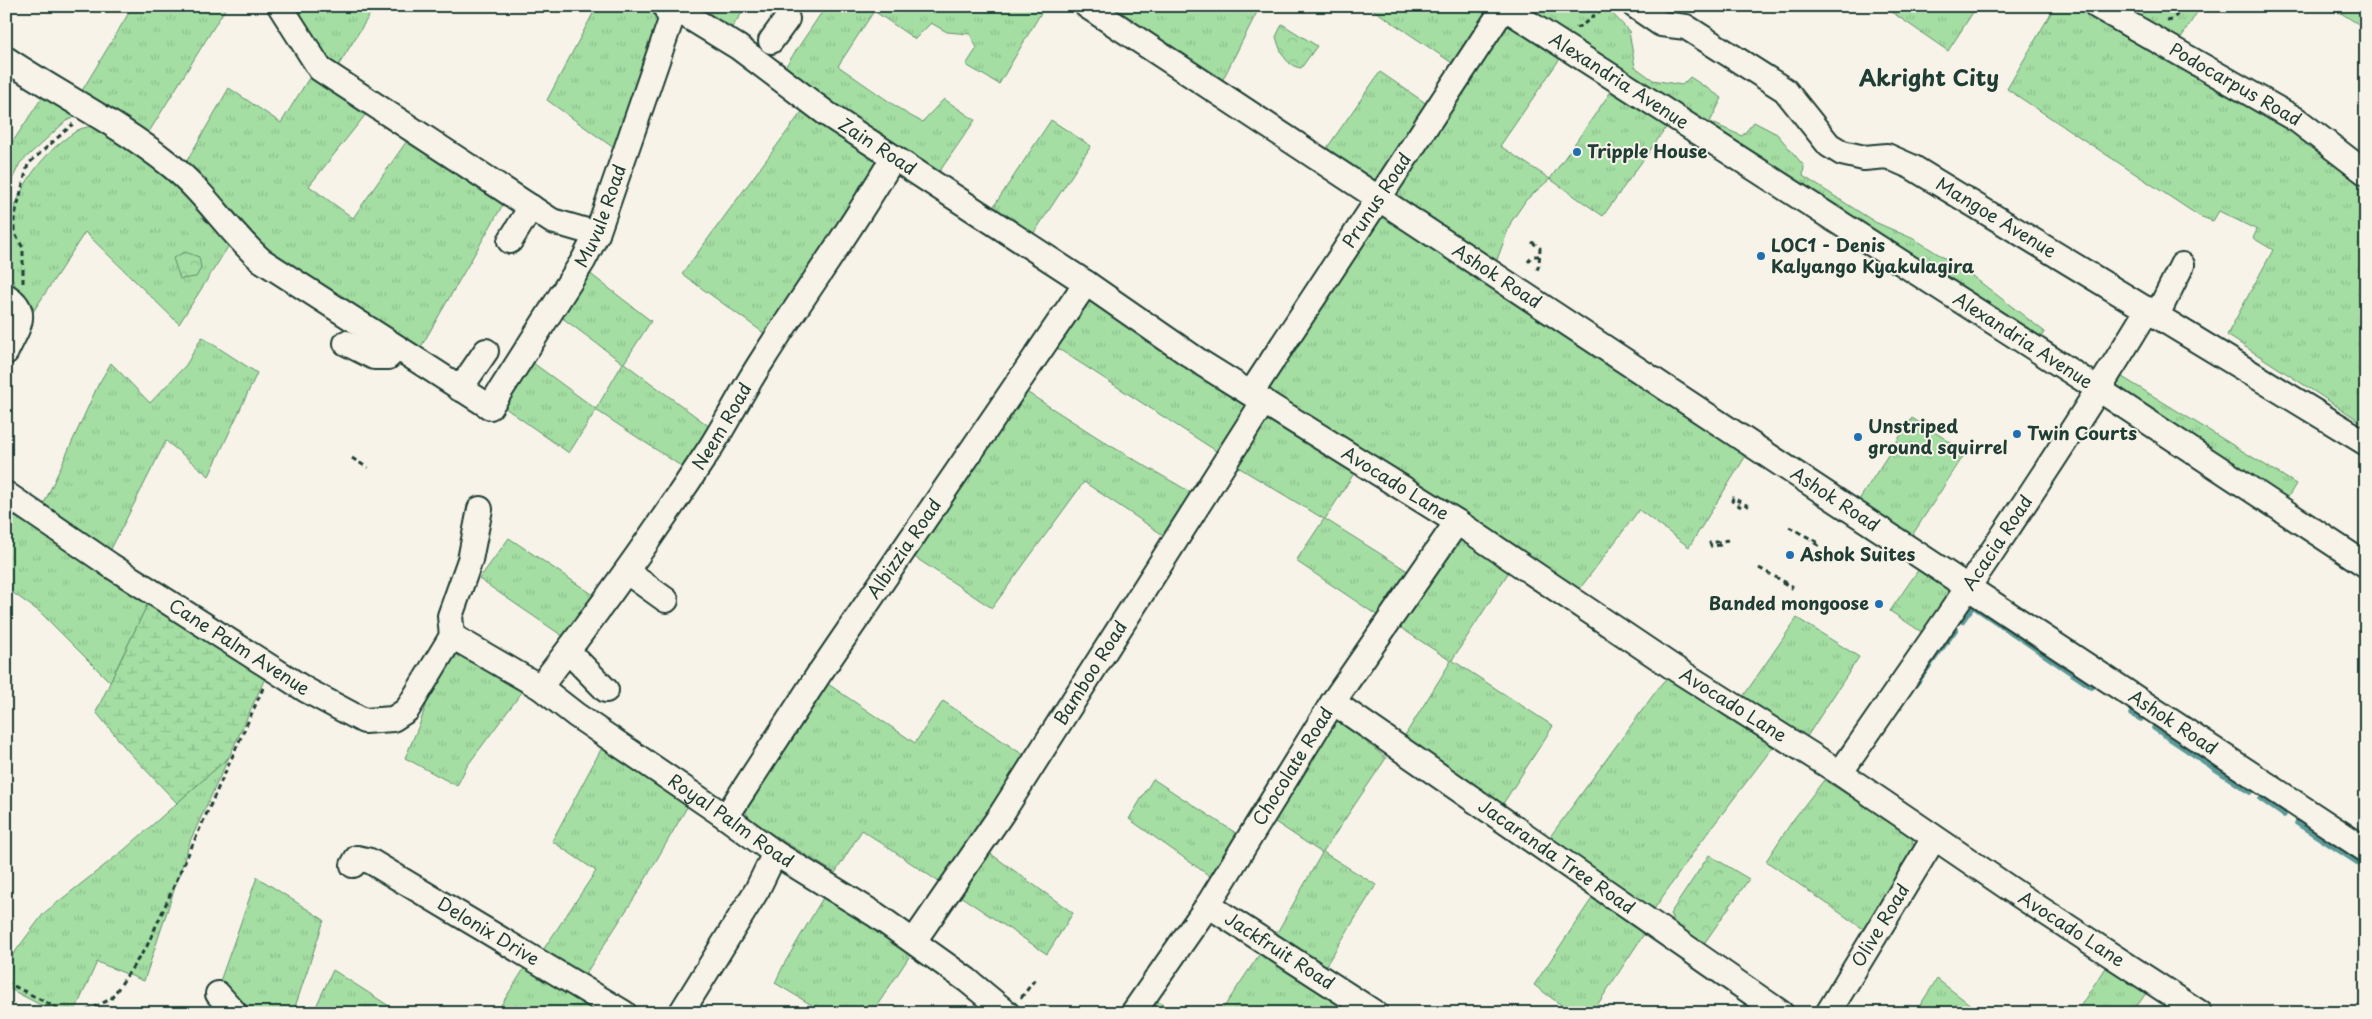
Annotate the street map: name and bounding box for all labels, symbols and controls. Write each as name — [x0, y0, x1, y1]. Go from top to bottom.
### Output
street label: Alexandria Avenue — [1545, 25, 1695, 135]
street label: Podocarpus Road — [2165, 35, 2307, 132]
district label: Akright City — [1859, 60, 1999, 93]
street label: Zain Road — [834, 110, 922, 181]
place label: Tripple House — [1587, 137, 1707, 164]
marker: Tripple House — [1571, 146, 1583, 158]
street label: Prunus Road — [1335, 147, 1417, 253]
street label: Muvule Road — [567, 160, 632, 272]
street label: Mangoe Avenue — [1931, 170, 2062, 264]
place label: LOC1 - Denis Kalyango Kyakulagira — [1771, 231, 1975, 279]
street label: Ashok Road — [1448, 236, 1547, 314]
marker: LOC1 - Denis Kalyango Kyakulagira — [1755, 250, 1767, 262]
street label: Alexandria Avenue — [1948, 284, 2099, 394]
street label: Neem Road — [684, 377, 758, 475]
place label: Unstriped ground squirrel — [1868, 412, 2008, 460]
place label: Twin Courts — [2027, 419, 2137, 446]
marker: Twin Courts — [2011, 428, 2023, 440]
marker: Unstriped ground squirrel — [1852, 431, 1864, 443]
street label: Avocado Lane — [1337, 439, 1455, 526]
street label: Ashok Road — [1786, 459, 1886, 537]
street label: Acacia Road — [1955, 489, 2038, 595]
street label: Albizzia Road — [859, 493, 947, 604]
place label: Ashok Suites — [1799, 540, 1915, 567]
marker: Ashok Suites — [1784, 549, 1796, 561]
place label: Banded mongoose — [1709, 589, 1869, 616]
street label: Cane Palm Avenue — [164, 591, 316, 701]
marker: Banded mongoose — [1873, 598, 1885, 610]
street label: Bamboo Road — [1046, 615, 1133, 730]
street label: Avocado Lane — [1675, 660, 1793, 748]
street label: Ashok Road — [2124, 682, 2224, 761]
street label: Chocolate Road — [1245, 701, 1339, 830]
street label: Royal Palm Road — [663, 767, 799, 873]
street label: Jacaranda Tree Road — [1473, 792, 1641, 920]
street label: Olive Road — [1844, 878, 1915, 972]
street label: Avocado Lane — [2014, 883, 2131, 973]
street label: Delonix Drive — [433, 889, 545, 971]
street label: Jackfruit Road — [1220, 904, 1340, 995]

